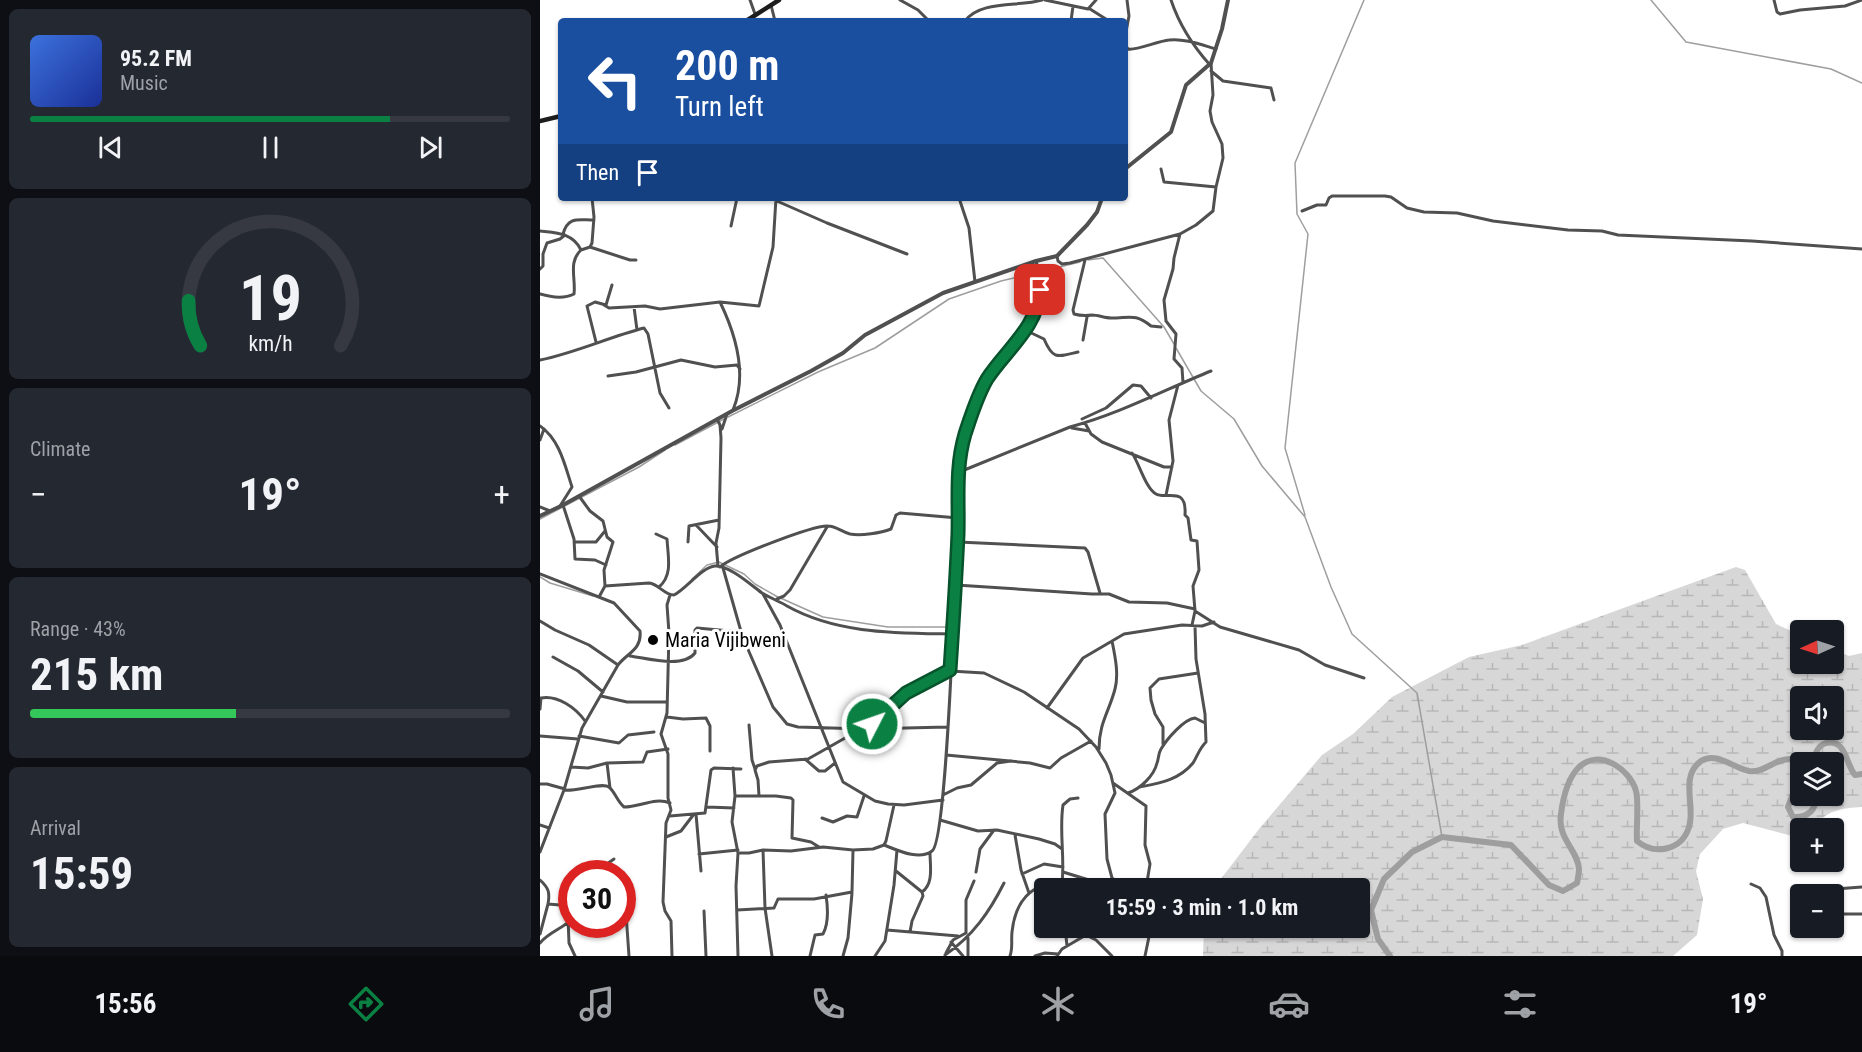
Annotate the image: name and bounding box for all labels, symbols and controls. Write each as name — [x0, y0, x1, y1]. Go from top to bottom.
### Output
text: 200 m — [675, 41, 780, 90]
icon: left — [576, 42, 654, 120]
text: 95.2 FM — [120, 46, 192, 71]
text: Music — [120, 71, 168, 95]
text: Turn left — [675, 91, 764, 123]
icon: previous — [94, 131, 127, 164]
icon: pause — [254, 131, 287, 164]
icon: next — [414, 131, 447, 164]
icon: arrive — [631, 156, 664, 189]
text: Then — [576, 160, 619, 185]
text: 19 — [238, 262, 302, 335]
pin — [1014, 264, 1065, 315]
icon: arrive — [1023, 273, 1056, 306]
text: km/h — [248, 331, 292, 356]
text: Climate — [30, 437, 90, 461]
text: 19° — [239, 468, 302, 521]
text: − — [30, 475, 47, 514]
text: + — [494, 475, 510, 514]
text: Range · 43% — [30, 617, 126, 641]
north arrow — [1790, 620, 1844, 674]
map controls — [1790, 620, 1844, 938]
place label: Maria Vijibweni — [665, 628, 786, 652]
marker: Maria Vijibweni — [646, 633, 660, 647]
text: 215 km — [30, 648, 163, 701]
button: sound — [1790, 686, 1844, 740]
position arrow — [840, 692, 904, 756]
button: layers — [1790, 752, 1844, 806]
text: Arrival — [30, 816, 81, 840]
button: + — [1790, 818, 1844, 872]
text: 15:59 — [30, 847, 133, 900]
speed limit sign: 30 — [558, 860, 636, 938]
button: − — [1790, 884, 1844, 938]
text: 15:59 · 3 min · 1.0 km — [1106, 895, 1298, 920]
icon: directions — [345, 983, 387, 1025]
icon: music — [576, 983, 618, 1025]
icon: phone — [807, 983, 849, 1025]
icon: climate — [1037, 983, 1079, 1025]
icon: car — [1268, 983, 1310, 1025]
icon: filters — [1499, 983, 1541, 1025]
text: 15:56 — [94, 988, 156, 1020]
text: 19° — [1730, 988, 1768, 1020]

